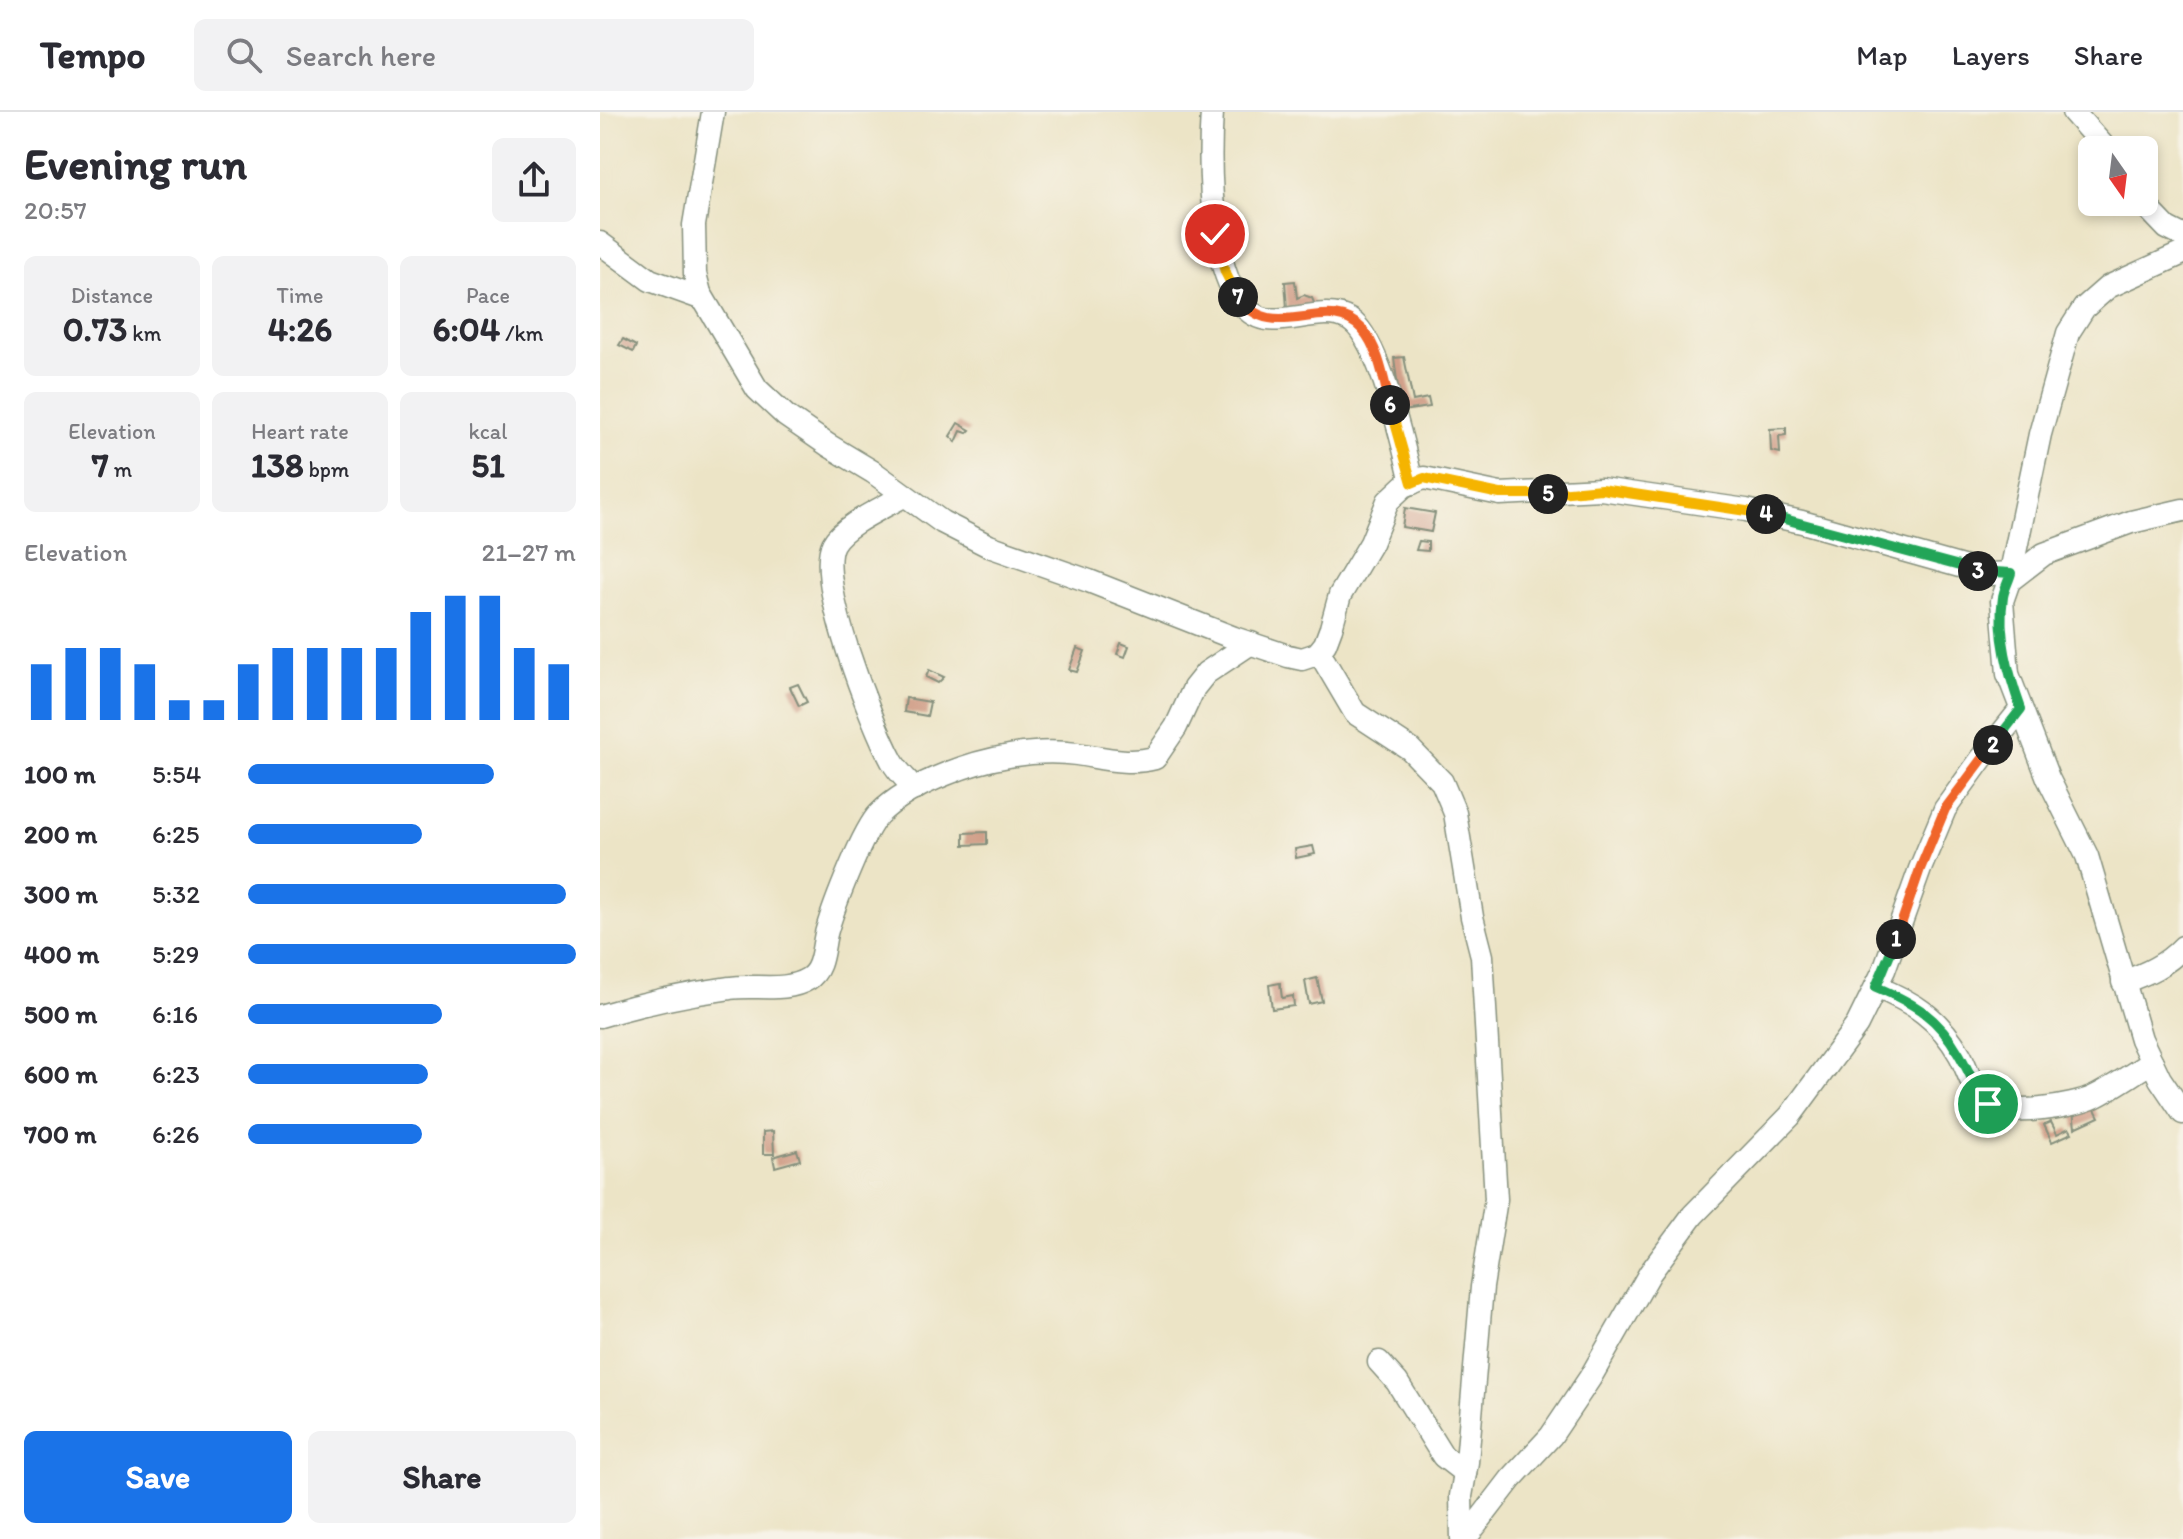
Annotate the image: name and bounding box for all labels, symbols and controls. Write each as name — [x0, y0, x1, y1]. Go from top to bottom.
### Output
search box — [194, 19, 754, 91]
text: Tempo — [40, 32, 146, 78]
icon: search — [222, 33, 266, 77]
text: Search here — [286, 37, 436, 74]
text: Map — [1856, 38, 1908, 72]
text: Layers — [1952, 38, 2030, 72]
text: Share — [2074, 38, 2143, 72]
north arrow — [2078, 136, 2158, 216]
map controls — [2078, 136, 2158, 216]
text: Evening run — [24, 137, 247, 190]
button: share — [492, 138, 576, 222]
text: 20:57 — [24, 194, 87, 226]
pin — [1181, 200, 1249, 268]
icon: check — [1193, 212, 1237, 256]
pin: 7 — [1218, 277, 1258, 317]
text: Distance — [71, 282, 153, 309]
text: Time — [277, 282, 323, 309]
text: Pace — [466, 282, 510, 309]
text: 7 — [1233, 283, 1243, 310]
text: 0.73 — [63, 309, 127, 350]
text: 4:26 — [268, 309, 332, 350]
text: 6:04 — [433, 309, 500, 350]
text: km — [127, 320, 161, 347]
text: /km — [500, 320, 544, 347]
pin: 6 — [1370, 385, 1410, 425]
text: 6 — [1384, 391, 1396, 418]
text: Elevation — [68, 418, 156, 445]
text: Heart rate — [251, 418, 349, 445]
text: kcal — [468, 418, 508, 445]
text: 7 — [92, 445, 109, 486]
text: 138 — [251, 445, 304, 486]
text: 51 — [471, 445, 505, 486]
text: m — [109, 456, 132, 483]
text: bpm — [304, 456, 349, 483]
pin: 5 — [1528, 474, 1568, 514]
text: 5 — [1542, 480, 1554, 507]
pin: 4 — [1746, 494, 1786, 534]
text: 4 — [1759, 500, 1773, 527]
text: Elevation — [24, 536, 127, 568]
text: 21–27 m — [481, 536, 576, 568]
pin: 3 — [1958, 551, 1998, 591]
text: 3 — [1972, 557, 1984, 584]
pin: 2 — [1973, 725, 2013, 765]
text: 2 — [1987, 731, 1999, 758]
text: 100 m — [24, 758, 96, 790]
text: 5:54 — [152, 758, 201, 790]
text: 200 m — [24, 818, 97, 850]
text: 6:25 — [152, 818, 199, 850]
text: 300 m — [24, 878, 98, 910]
text: 5:32 — [152, 878, 200, 910]
pin: 1 — [1876, 919, 1916, 959]
text: 1 — [1891, 925, 1901, 952]
text: 400 m — [24, 938, 99, 970]
text: 5:29 — [152, 938, 199, 970]
text: 500 m — [24, 998, 97, 1030]
text: 6:16 — [152, 998, 198, 1030]
text: 600 m — [24, 1058, 98, 1090]
text: 6:23 — [152, 1058, 200, 1090]
pin — [1954, 1070, 2022, 1138]
icon: arrive — [1966, 1082, 2010, 1126]
text: 700 m — [24, 1118, 97, 1150]
text: 6:26 — [152, 1118, 200, 1150]
button: Save — [24, 1431, 292, 1523]
button: Share — [308, 1431, 576, 1523]

